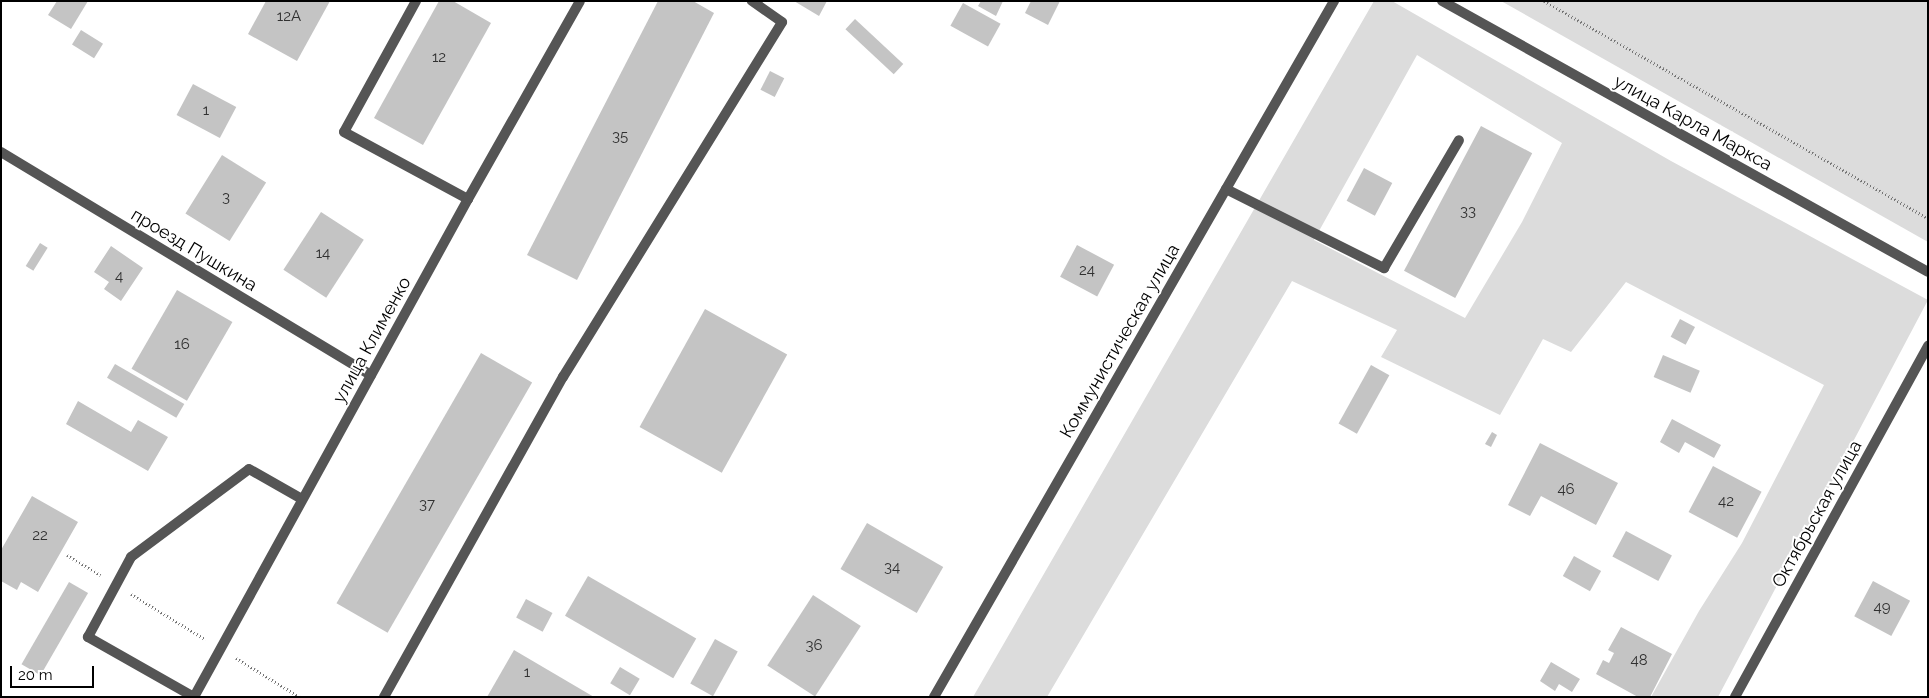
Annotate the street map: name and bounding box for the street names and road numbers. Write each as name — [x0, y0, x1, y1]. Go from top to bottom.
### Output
street label: улица Карла Маркса — [1610, 70, 1776, 176]
street label: проезд Пушкина — [127, 204, 261, 296]
street label: Коммунистическая улица — [1055, 240, 1185, 442]
street label: улица Клименко — [328, 273, 416, 407]
street label: Октябрьская улица — [1767, 437, 1867, 591]

